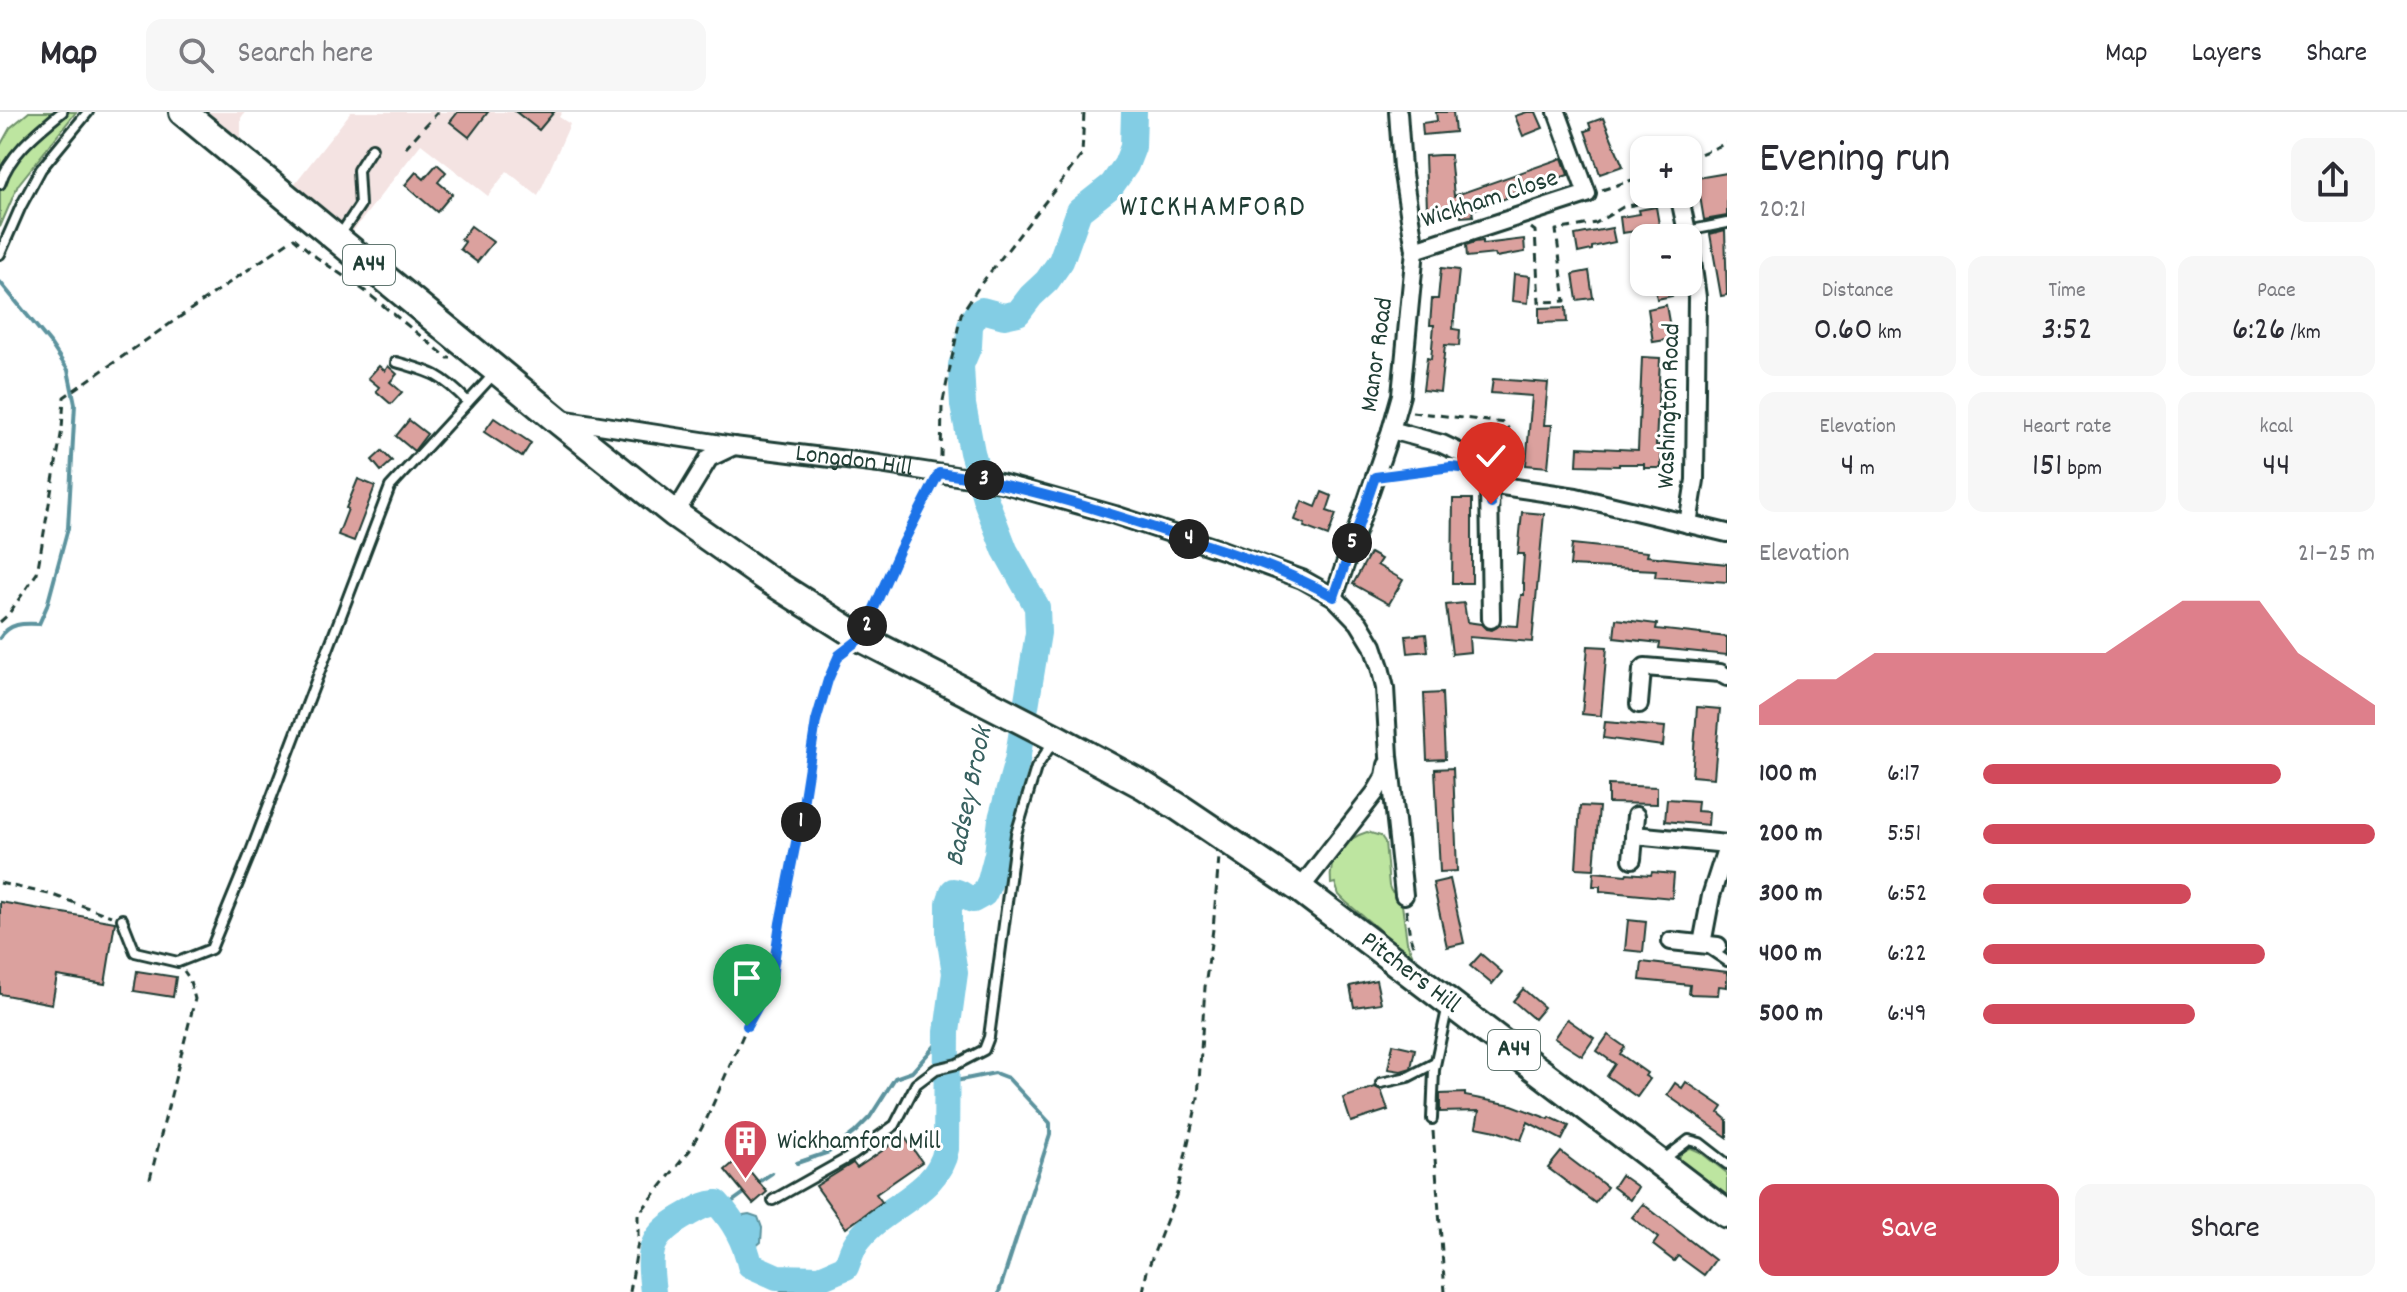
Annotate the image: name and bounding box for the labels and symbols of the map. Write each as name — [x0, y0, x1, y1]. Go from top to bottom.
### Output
street label: Wickham Close — [1417, 161, 1563, 239]
district label: WICKHAMFORD — [1119, 188, 1307, 231]
road number: A44 — [343, 245, 395, 285]
street label: Manor Road — [1352, 295, 1404, 415]
street label: Washington Road — [1649, 322, 1691, 490]
pin — [1457, 422, 1525, 504]
street label: Longdon Hill — [793, 435, 915, 487]
pin: 3 — [964, 460, 1004, 500]
pin: 4 — [1169, 519, 1209, 559]
pin: 5 — [1332, 523, 1372, 563]
pin: 2 — [847, 606, 887, 646]
water label: Badsey Brook — [937, 721, 1006, 870]
pin: 1 — [781, 802, 821, 842]
street label: Pitchers Hill — [1353, 923, 1468, 1023]
pin — [713, 944, 781, 1026]
road number: A44 — [1488, 1030, 1540, 1070]
building icon: Wickhamford Mill — [722, 1118, 770, 1181]
place label: Wickhamford Mill — [777, 1124, 941, 1161]

